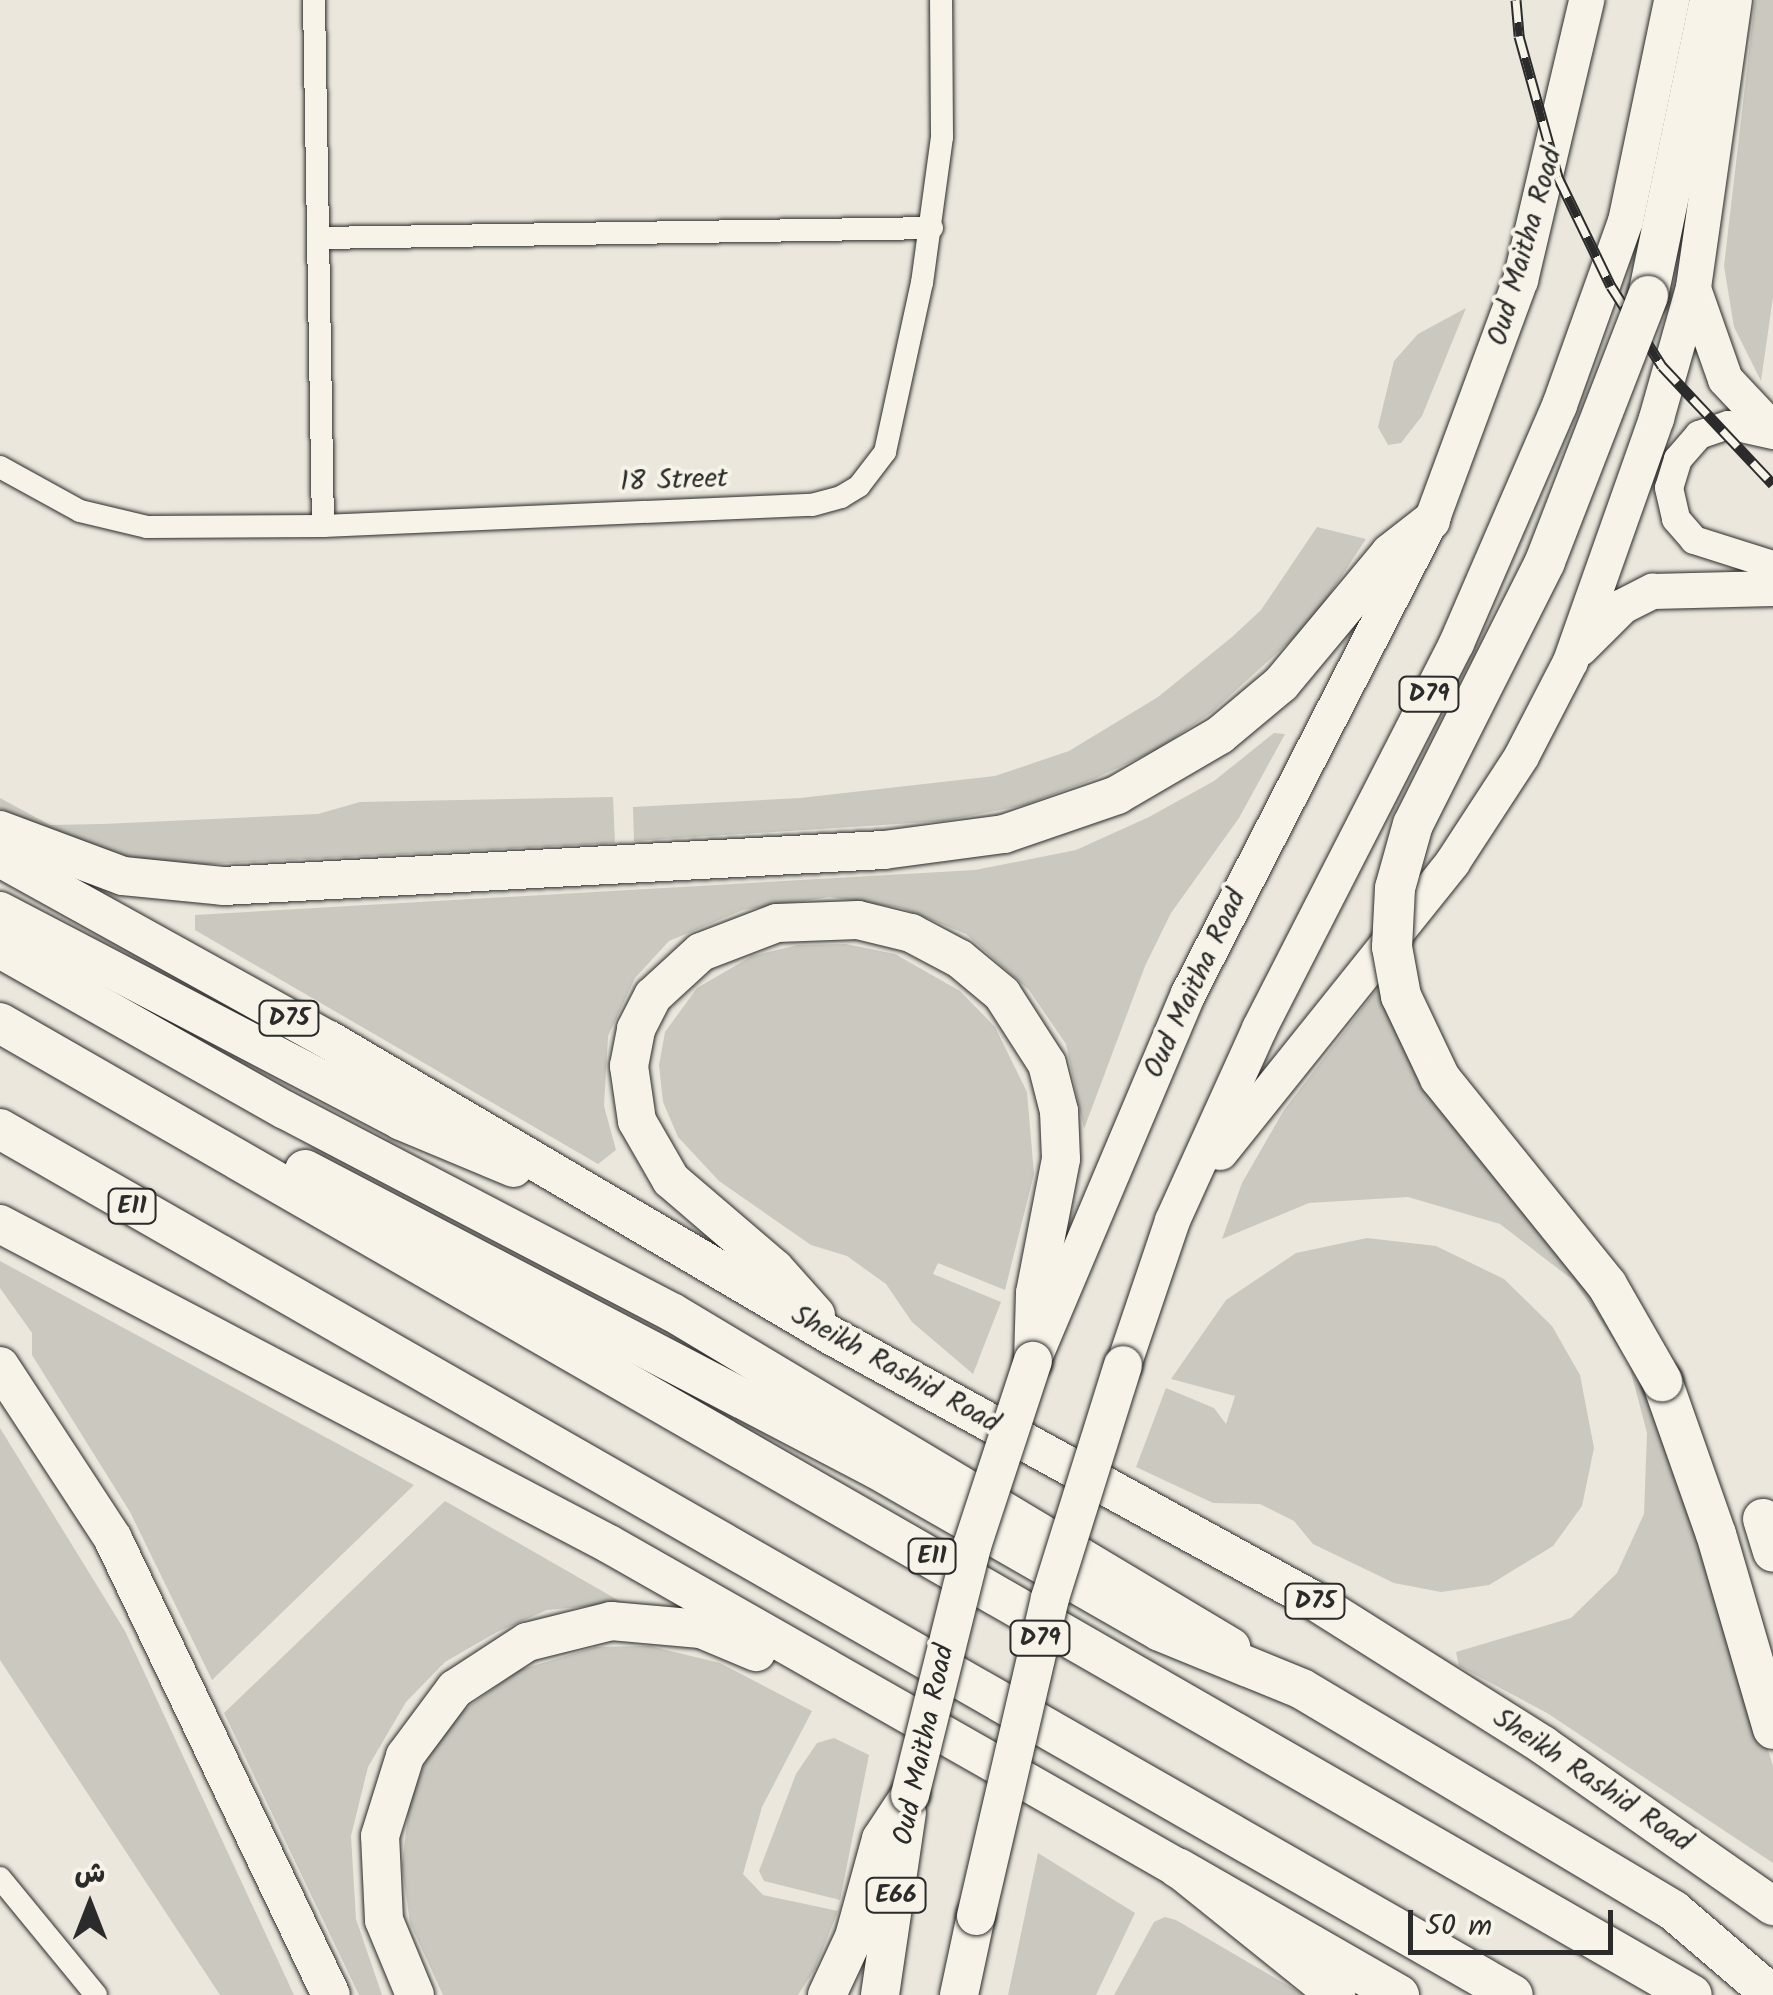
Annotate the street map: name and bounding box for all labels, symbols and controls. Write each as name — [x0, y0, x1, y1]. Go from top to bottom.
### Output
street label: Oud Maitha Road — [1482, 144, 1570, 350]
street label: 18 Street — [620, 462, 728, 500]
road number: D79 — [1396, 674, 1462, 714]
street label: Oud Maitha Road — [1138, 884, 1254, 1084]
road number: D75 — [256, 998, 322, 1038]
road number: E11 — [107, 1186, 157, 1226]
street label: Sheikh Rashid Road — [785, 1299, 1005, 1441]
road number: E11 — [907, 1536, 957, 1576]
road number: D75 — [1282, 1581, 1348, 1621]
road number: D79 — [1008, 1618, 1072, 1658]
street label: Oud Maitha Road — [887, 1642, 963, 1848]
street label: Sheikh Rashid Road — [1486, 1702, 1698, 1860]
text: ش — [75, 1852, 105, 1897]
north arrow — [40, 1855, 140, 1955]
road number: E66 — [864, 1875, 928, 1915]
scale bar — [1413, 1890, 1618, 1952]
text: 50 m — [1425, 1903, 1492, 1951]

